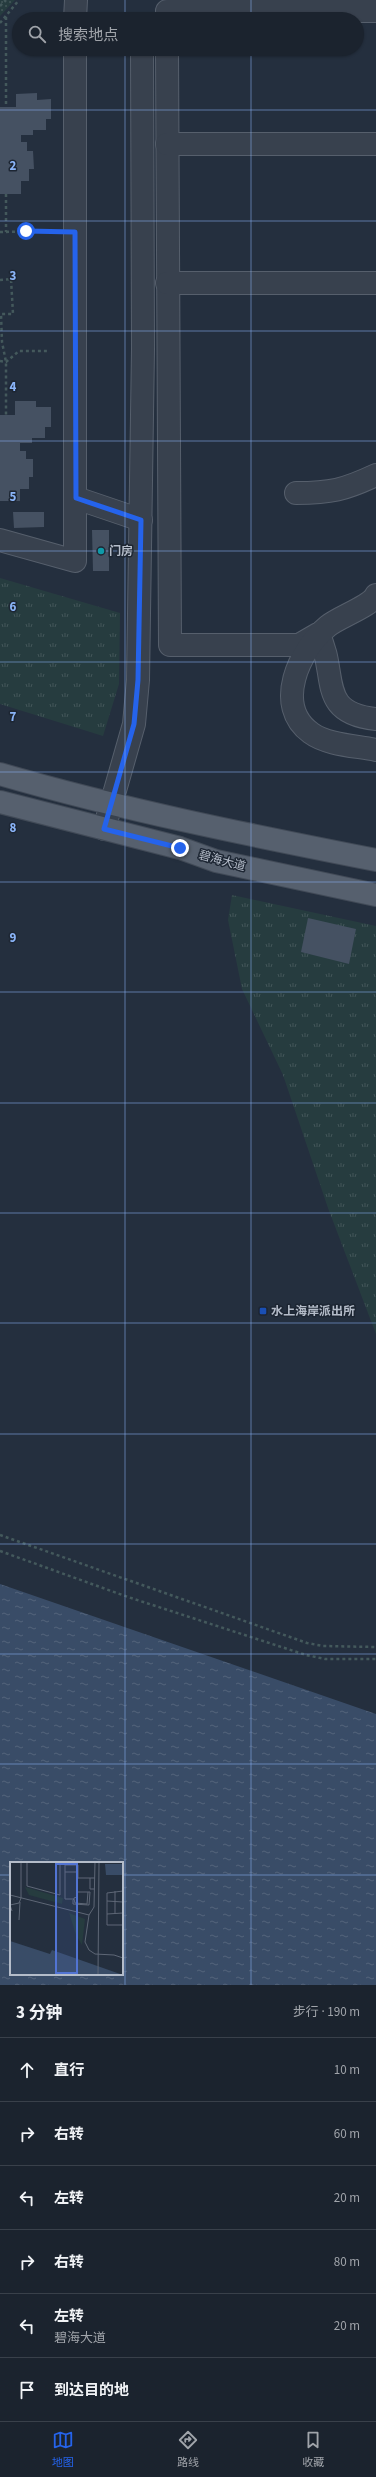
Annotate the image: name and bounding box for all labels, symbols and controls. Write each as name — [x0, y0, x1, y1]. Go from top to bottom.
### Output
search box — [12, 12, 364, 56]
icon: search — [26, 23, 48, 45]
text: 搜索地点 — [58, 25, 118, 46]
text: 2 — [10, 157, 17, 175]
route start — [17, 222, 35, 240]
text: 3 — [10, 267, 17, 285]
text: 4 — [10, 378, 17, 396]
text: 5 — [10, 488, 17, 506]
place label: 门房 — [109, 543, 133, 560]
marker: 门房 — [96, 546, 106, 556]
text: 6 — [10, 598, 17, 616]
text: 7 — [10, 708, 17, 726]
text: 8 — [10, 819, 17, 837]
route end — [171, 839, 189, 857]
street label: 碧海大道 — [197, 847, 247, 875]
text: 9 — [10, 929, 17, 947]
place label: 水上海岸派出所 — [271, 1303, 355, 1320]
marker: 水上海岸派出所 — [258, 1306, 268, 1316]
inset map — [10, 1862, 123, 1975]
text: 3 分钟 — [16, 2001, 62, 2025]
text: 步行 · 190 m — [293, 2003, 360, 2021]
icon: ahead — [16, 2059, 38, 2081]
text: 直行 — [54, 2060, 84, 2081]
text: 10 m — [334, 2061, 360, 2079]
icon: right — [16, 2123, 38, 2145]
text: 右转 — [54, 2124, 84, 2145]
text: 60 m — [334, 2125, 360, 2143]
icon: left — [16, 2187, 38, 2209]
text: 左转 — [54, 2188, 84, 2209]
text: 20 m — [334, 2189, 360, 2207]
icon: right — [16, 2251, 38, 2273]
text: 右转 — [54, 2252, 84, 2273]
text: 80 m — [334, 2253, 360, 2271]
text: 左转 — [54, 2306, 84, 2327]
icon: left — [16, 2315, 38, 2337]
text: 20 m — [334, 2317, 360, 2335]
text: 碧海大道 — [54, 2329, 106, 2347]
icon: arrive — [16, 2379, 38, 2401]
text: 到达目的地 — [54, 2380, 129, 2401]
tab: 地图 — [52, 2429, 74, 2470]
tab: 路线 — [177, 2429, 199, 2470]
tab: 收藏 — [302, 2429, 324, 2470]

